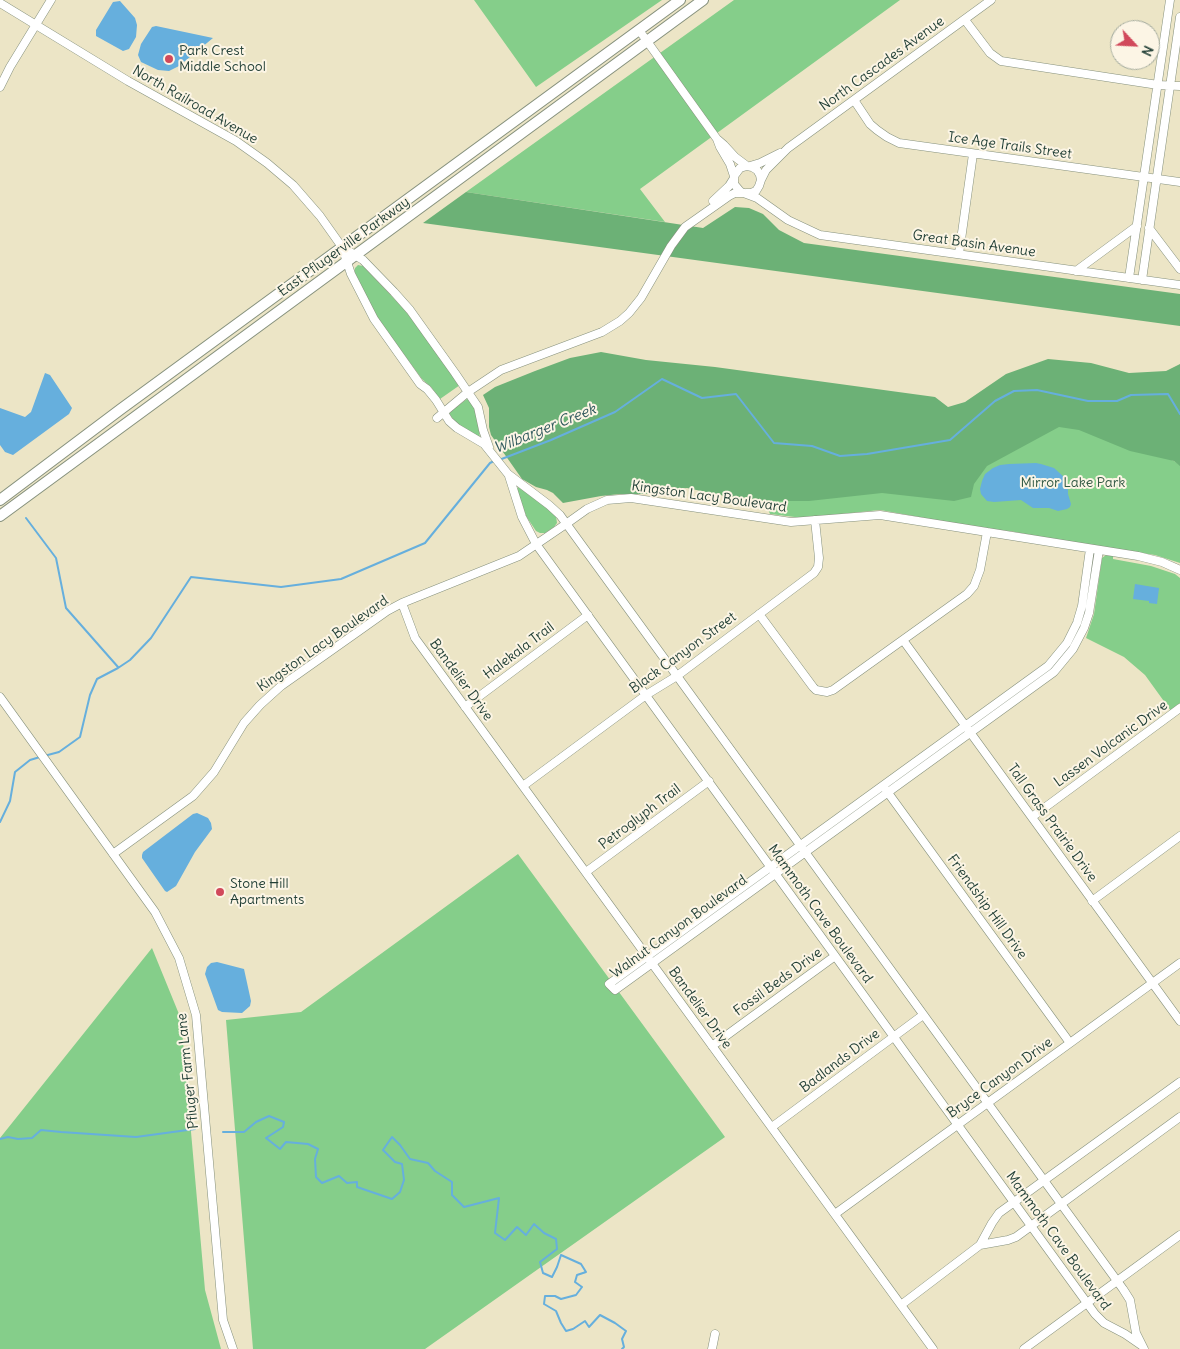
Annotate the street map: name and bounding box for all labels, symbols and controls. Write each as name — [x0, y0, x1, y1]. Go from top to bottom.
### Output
street label: North Cascades Avenue — [816, 13, 948, 115]
north arrow — [1110, 20, 1160, 70]
place label: Park Crest Middle School — [179, 43, 266, 75]
text: N — [1137, 43, 1158, 59]
marker: Park Crest Middle School — [163, 53, 175, 65]
street label: North Railroad Avenue — [129, 62, 261, 148]
street label: Ice Age Trails Street — [947, 129, 1073, 163]
street label: East Pflugerville Parkway — [275, 194, 413, 300]
street label: Great Basin Avenue — [911, 227, 1037, 261]
water label: Wilbarger Creek — [491, 400, 599, 458]
park label: Mirror Lake Park — [1021, 475, 1125, 491]
street label: Kingston Lacy Boulevard — [630, 478, 788, 516]
street label: Kingston Lacy Boulevard — [254, 592, 392, 696]
street label: Black Canyon Street — [626, 609, 740, 697]
street label: Halekala Trail — [480, 619, 558, 683]
street label: Bandelier Drive — [426, 636, 496, 724]
street label: Lassen Volcanic Drive — [1051, 697, 1171, 791]
street label: Tall Grass Prairie Drive — [1004, 761, 1100, 885]
street label: Petroglyph Trail — [596, 781, 684, 853]
street label: Mammoth Cave Boulevard — [764, 842, 876, 986]
street label: Friendship Hill Drive — [944, 852, 1030, 962]
street label: Walnut Canyon Boulevard — [608, 872, 750, 982]
place label: Stone Hill Apartments — [230, 876, 304, 909]
marker: Stone Hill Apartments — [214, 886, 226, 898]
street label: Fossil Beds Drive — [730, 944, 826, 1020]
street label: Bandelier Drive — [665, 964, 735, 1052]
street label: Pfluger Farm Lane — [174, 1012, 202, 1130]
street label: Badlands Drive — [797, 1026, 883, 1096]
street label: Bryce Canyon Drive — [944, 1034, 1056, 1122]
street label: Mammoth Cave Boulevard — [1002, 1169, 1114, 1313]

